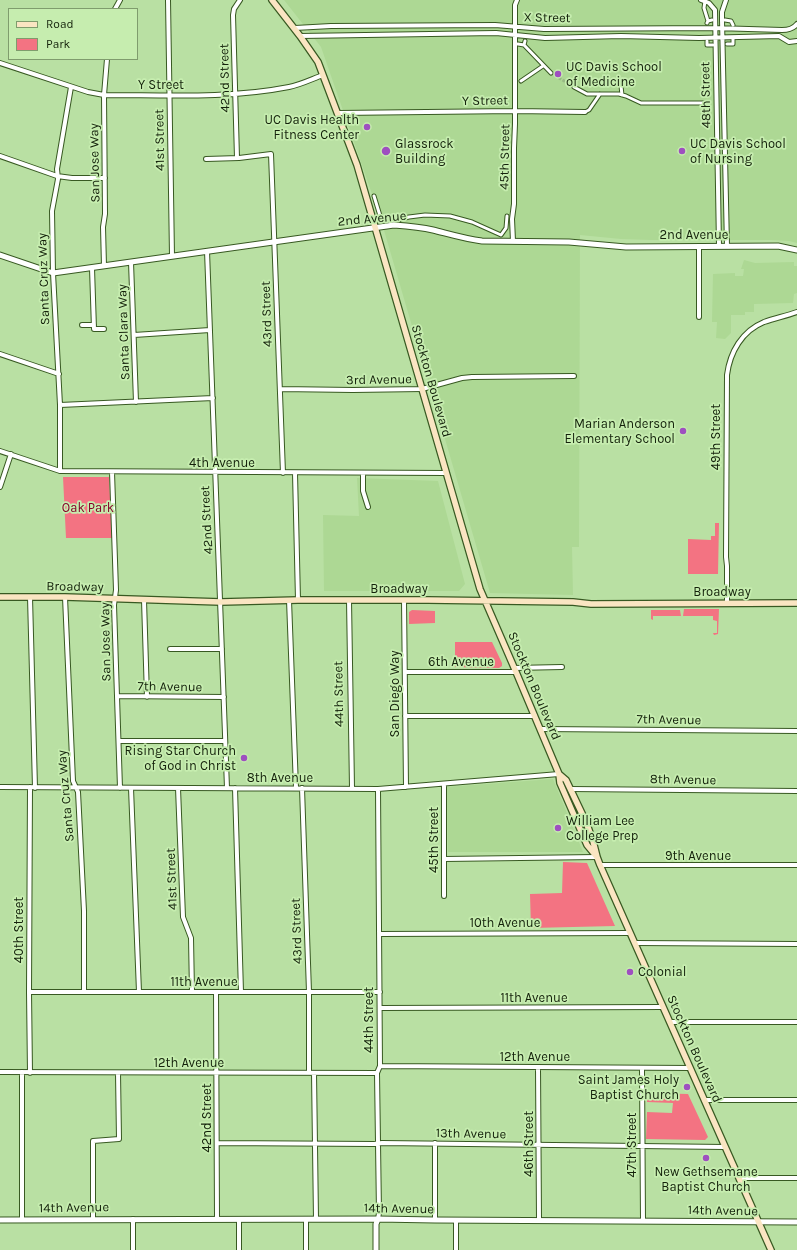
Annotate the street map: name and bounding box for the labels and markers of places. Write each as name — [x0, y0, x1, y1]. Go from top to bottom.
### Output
place label: UC Davis School of Medicine — [566, 59, 662, 90]
marker: UC Davis School of Medicine — [553, 69, 563, 79]
place label: UC Davis Health Fitness Center — [264, 112, 359, 143]
marker: UC Davis Health Fitness Center — [362, 122, 372, 132]
place label: Glassrock Building — [395, 136, 454, 167]
place label: UC Davis School of Nursing — [690, 136, 786, 167]
marker: Glassrock Building — [380, 145, 392, 157]
marker: UC Davis School of Nursing — [677, 146, 687, 156]
place label: Marian Anderson Elementary School — [565, 416, 675, 447]
marker: Marian Anderson Elementary School — [678, 426, 688, 436]
place label: Rising Star Church of God in Christ — [125, 743, 236, 774]
marker: Rising Star Church of God in Christ — [239, 753, 249, 763]
place label: William Lee College Prep — [566, 813, 638, 844]
marker: William Lee College Prep — [553, 823, 563, 833]
place label: Colonial — [638, 964, 686, 980]
marker: Colonial — [625, 967, 635, 977]
place label: Saint James Holy Baptist Church — [578, 1072, 679, 1103]
marker: Saint James Holy Baptist Church — [682, 1082, 692, 1092]
marker: New Gethsemane Baptist Church — [701, 1153, 711, 1163]
place label: New Gethsemane Baptist Church — [654, 1164, 758, 1195]

